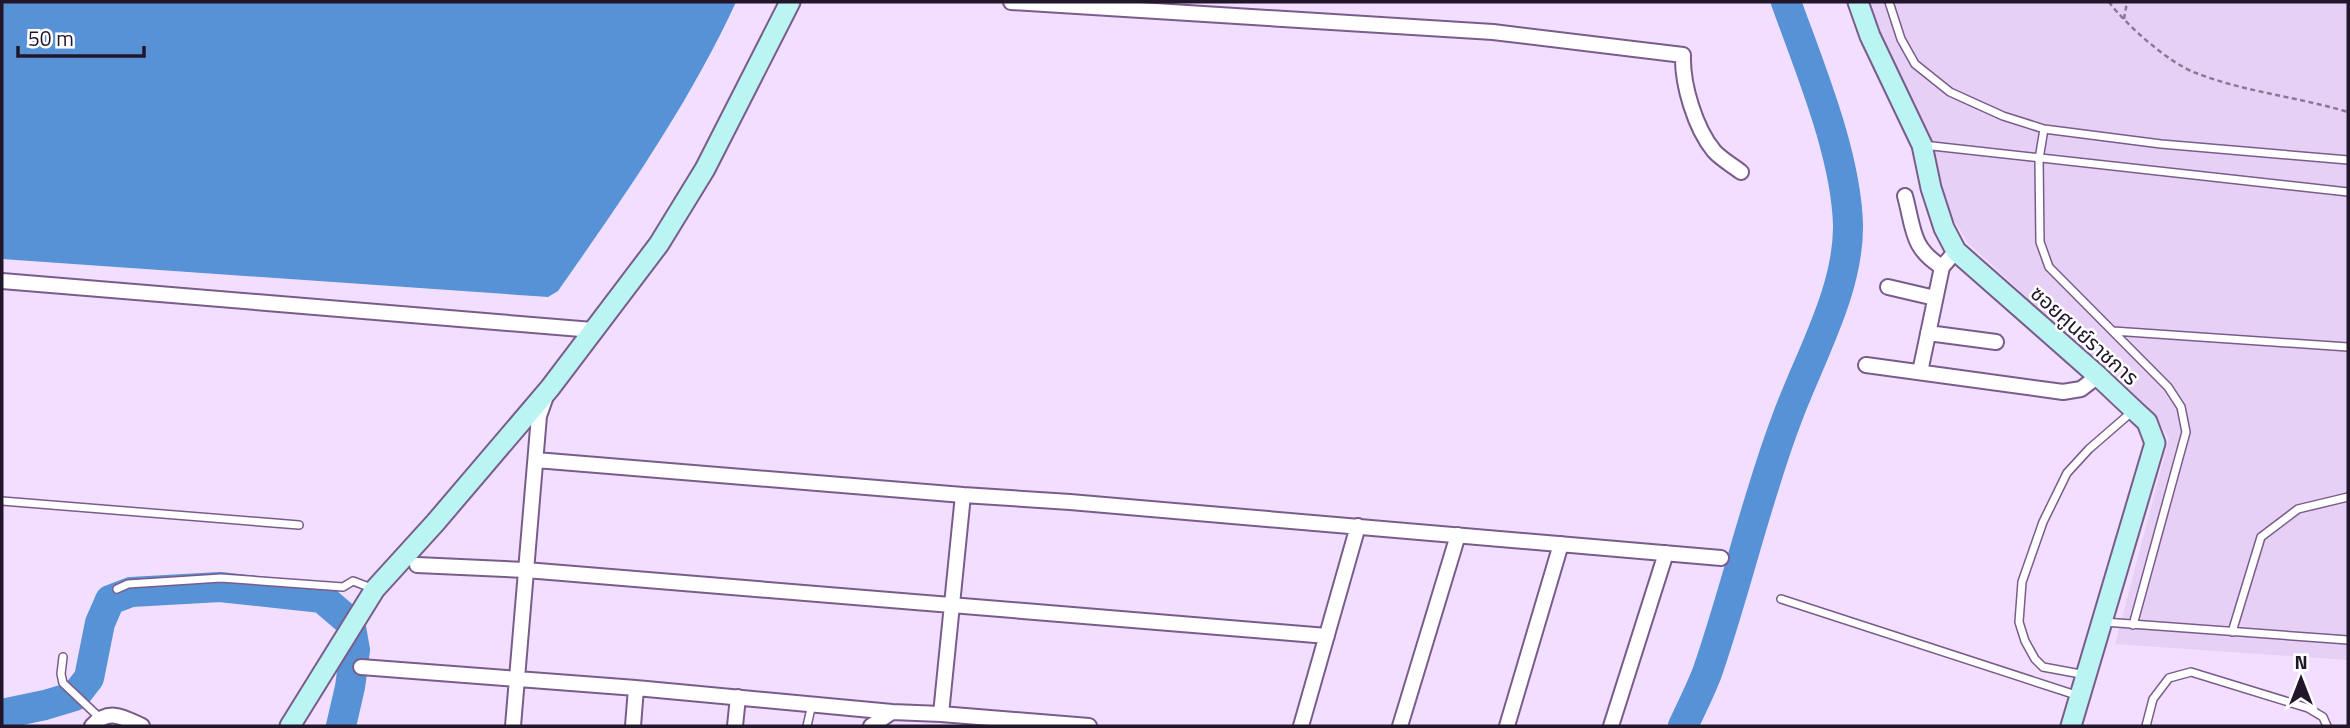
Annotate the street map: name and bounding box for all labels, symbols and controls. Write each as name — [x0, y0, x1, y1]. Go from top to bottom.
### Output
scale bar — [18, 14, 144, 58]
text: 50 m — [28, 22, 74, 54]
street label: ซอยศูนย์ราชการ — [2024, 277, 2146, 393]
north arrow — [2266, 644, 2336, 714]
text: N — [2294, 647, 2308, 676]

